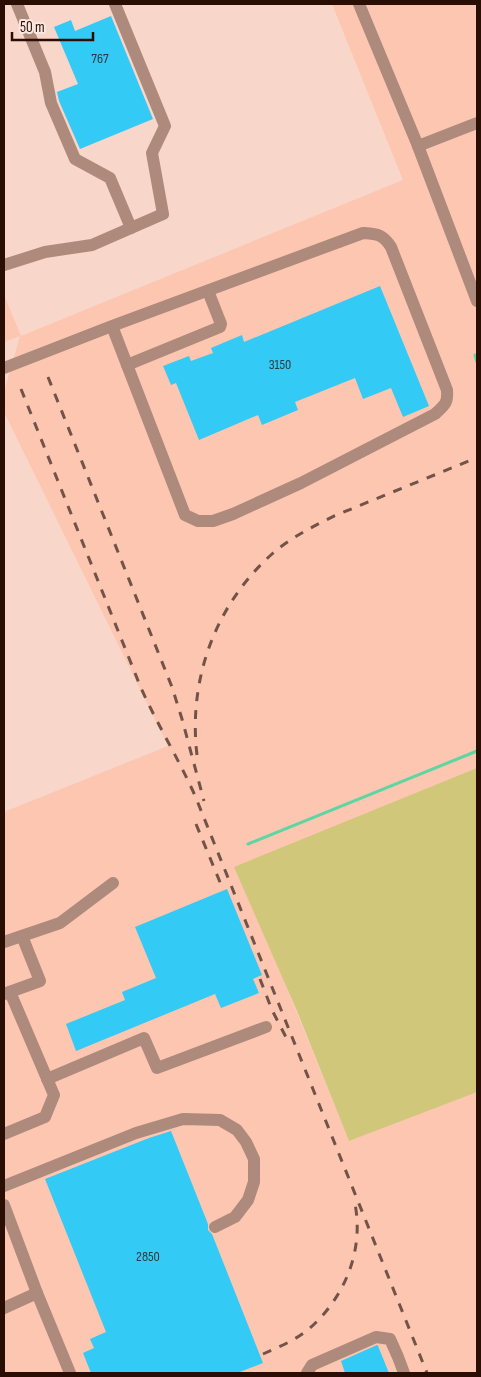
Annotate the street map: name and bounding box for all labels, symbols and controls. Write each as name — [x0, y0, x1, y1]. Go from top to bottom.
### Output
scale bar — [12, 10, 94, 42]
text: 50 m — [20, 18, 45, 37]
house number: 767 — [91, 50, 109, 67]
house number: 3150 — [269, 356, 291, 373]
house number: 2850 — [136, 1248, 160, 1265]

